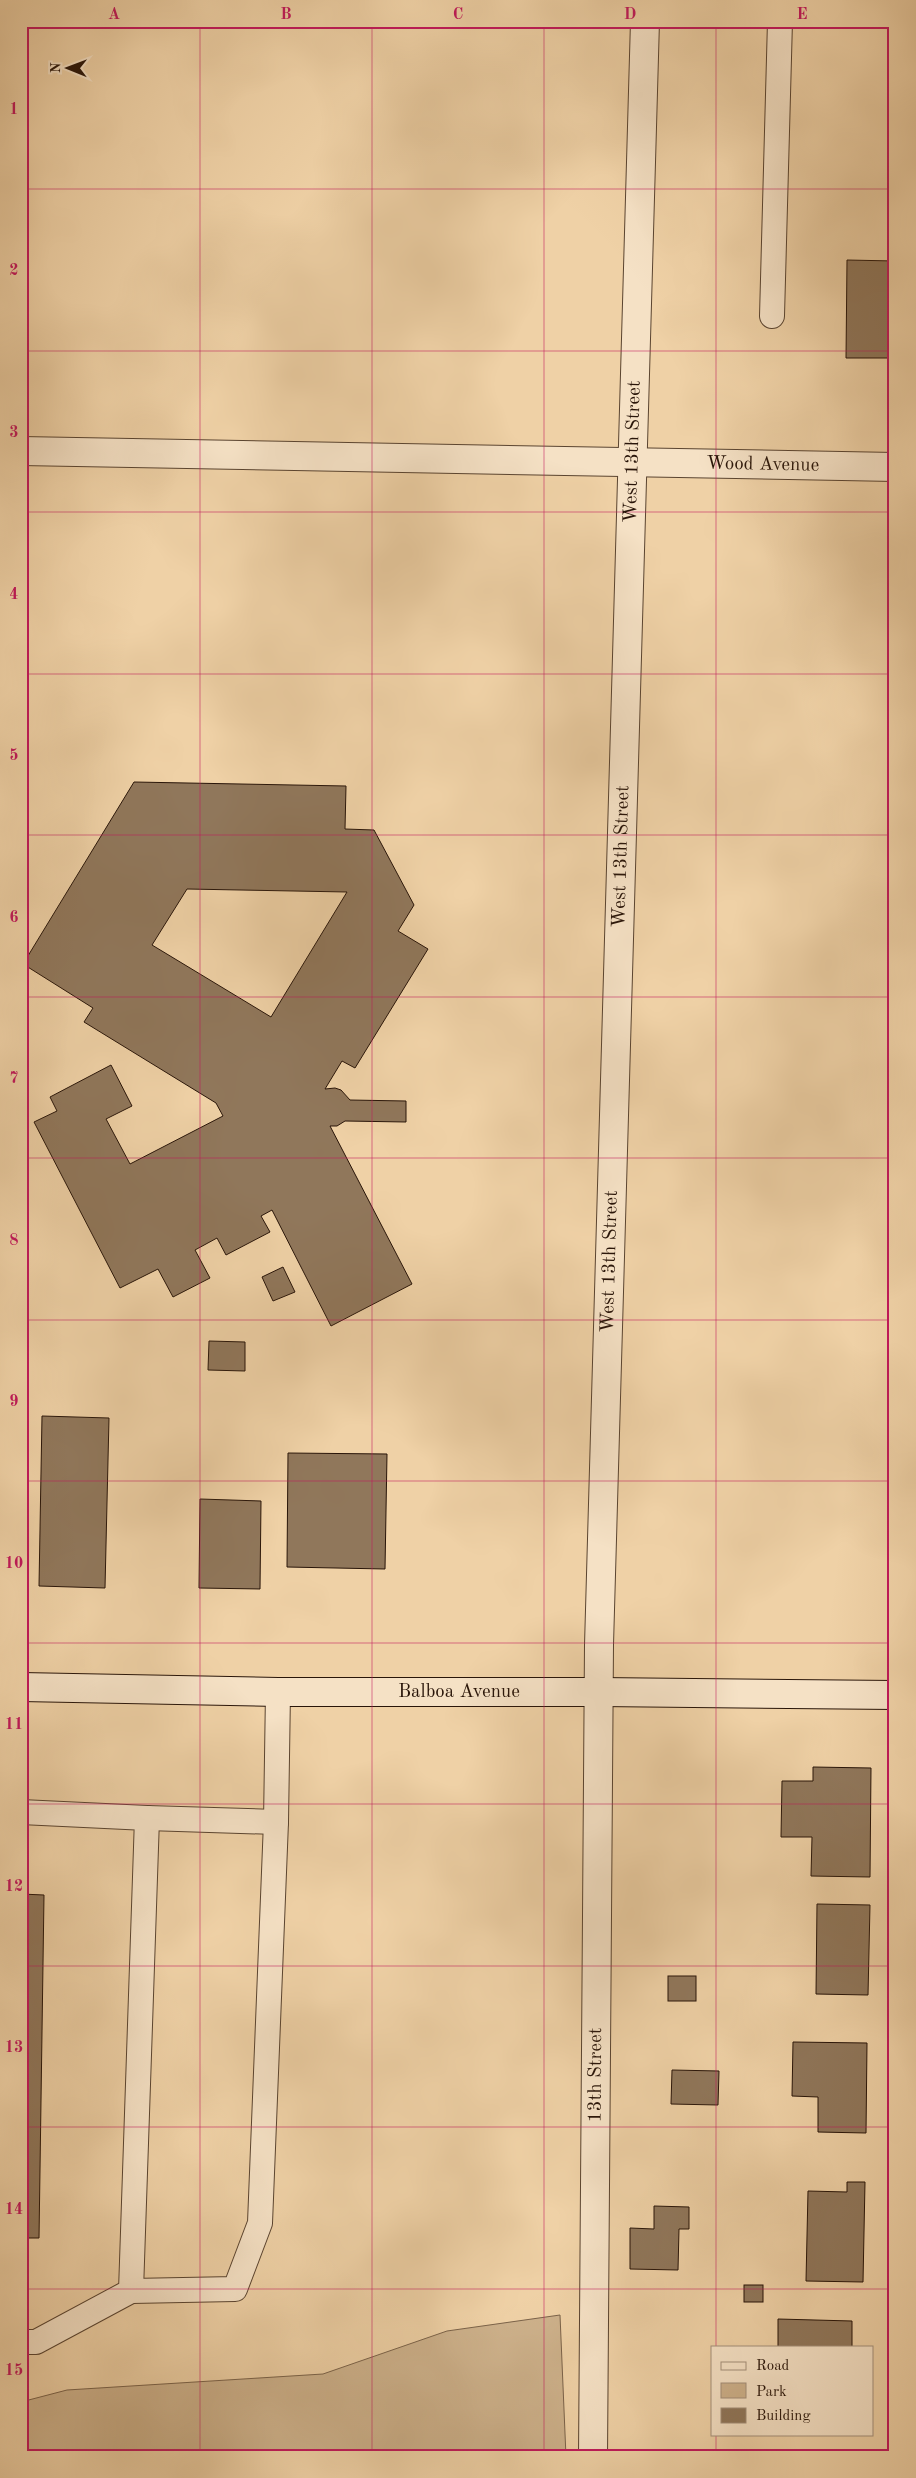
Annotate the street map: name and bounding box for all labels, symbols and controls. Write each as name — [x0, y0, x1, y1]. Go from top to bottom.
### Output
text: A — [108, 7, 120, 23]
text: B — [280, 7, 292, 23]
text: C — [453, 7, 463, 23]
text: D — [624, 7, 636, 23]
text: E — [796, 7, 808, 23]
north arrow — [42, 42, 92, 92]
text: N — [49, 62, 63, 73]
text: 1 — [9, 102, 19, 118]
text: 2 — [9, 263, 19, 279]
street label: West 13th Street — [621, 380, 644, 523]
text: 3 — [9, 425, 19, 441]
street label: Wood Avenue — [706, 454, 820, 475]
text: 4 — [9, 587, 19, 603]
text: 5 — [9, 748, 19, 764]
street label: West 13th Street — [610, 785, 633, 928]
text: 6 — [9, 910, 19, 926]
text: 7 — [9, 1071, 19, 1087]
street label: West 13th Street — [598, 1190, 621, 1333]
text: 8 — [9, 1233, 19, 1249]
text: 9 — [9, 1394, 19, 1410]
text: 10 — [5, 1556, 23, 1572]
street label: Balboa Avenue — [398, 1683, 520, 1702]
text: 11 — [5, 1717, 23, 1733]
text: 12 — [5, 1879, 23, 1895]
street label: 13th Street — [586, 2028, 606, 2122]
text: 13 — [5, 2040, 23, 2056]
text: 14 — [5, 2202, 23, 2218]
legend — [711, 2346, 874, 2436]
text: Road — [756, 2359, 790, 2374]
text: 15 — [5, 2363, 23, 2379]
text: Park — [756, 2385, 787, 2400]
text: Building — [756, 2409, 811, 2424]

